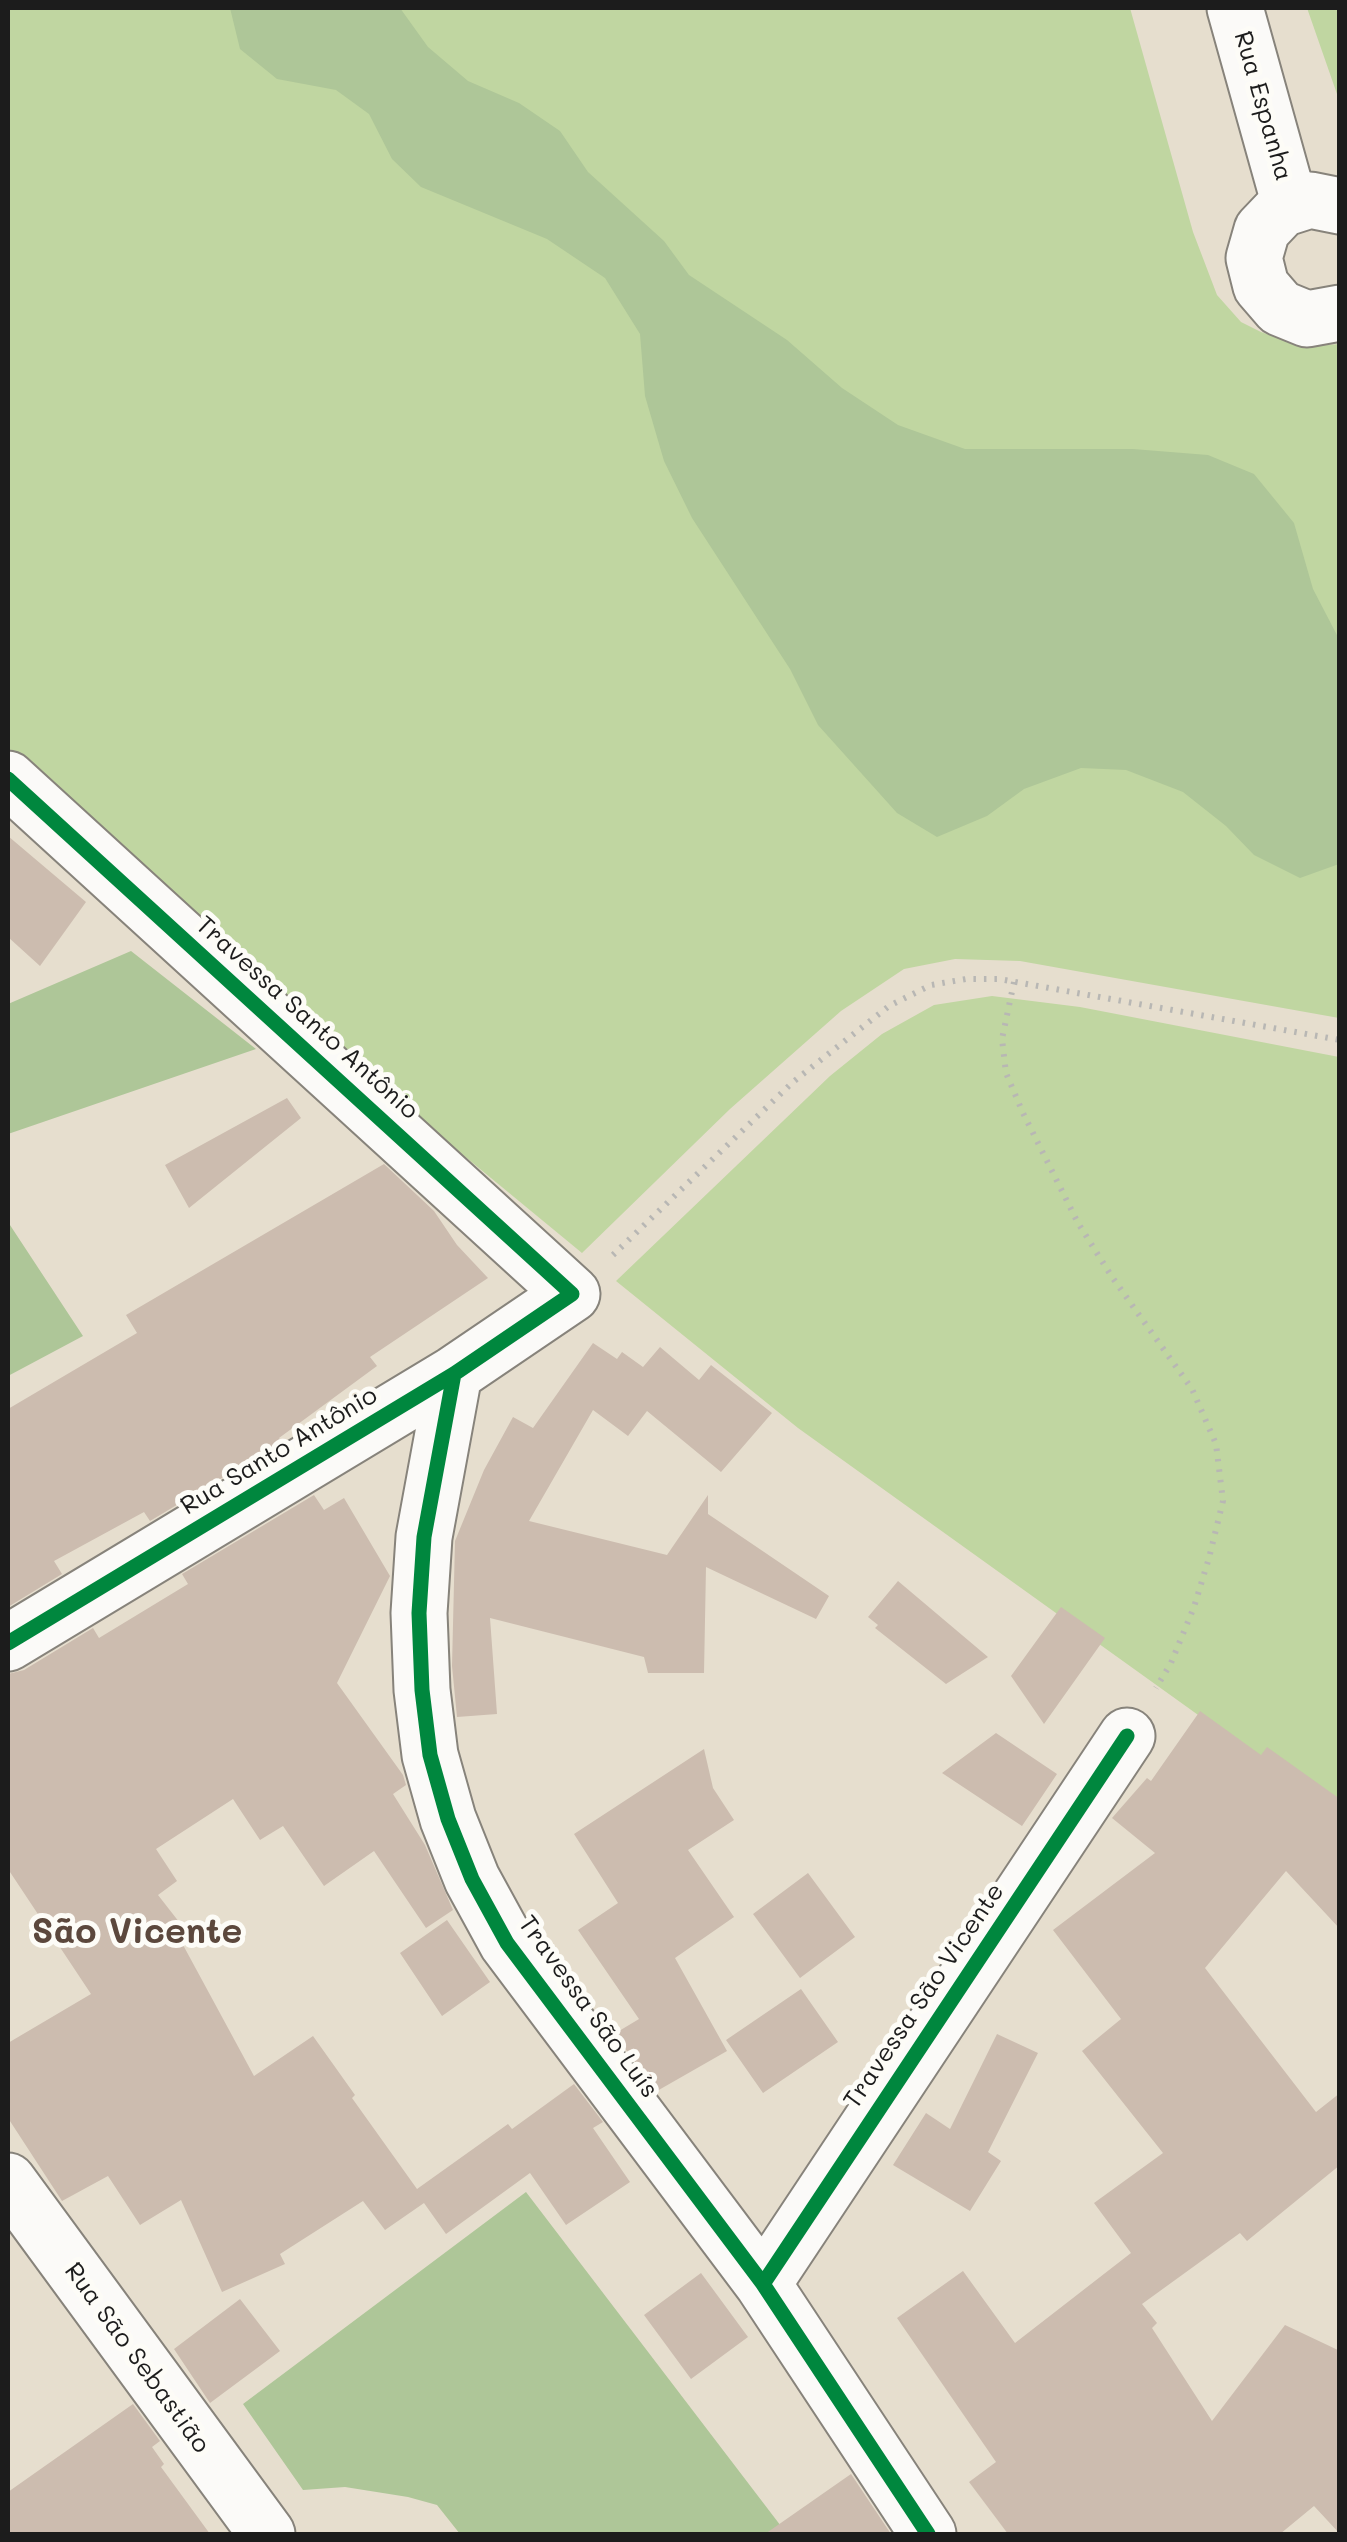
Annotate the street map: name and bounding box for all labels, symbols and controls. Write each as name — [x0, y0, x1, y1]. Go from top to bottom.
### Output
street label: Rua Espanha — [1227, 28, 1299, 184]
street label: Travessa Santo Antônio — [189, 910, 425, 1126]
street label: Rua Santo Antônio — [175, 1380, 383, 1522]
street label: Travessa São Vicente — [837, 1878, 1011, 2114]
street label: Travessa São Luís — [512, 1910, 664, 2104]
district label: São Vicente — [32, 1911, 242, 1953]
street label: Rua São Sebastião — [58, 2257, 216, 2459]

